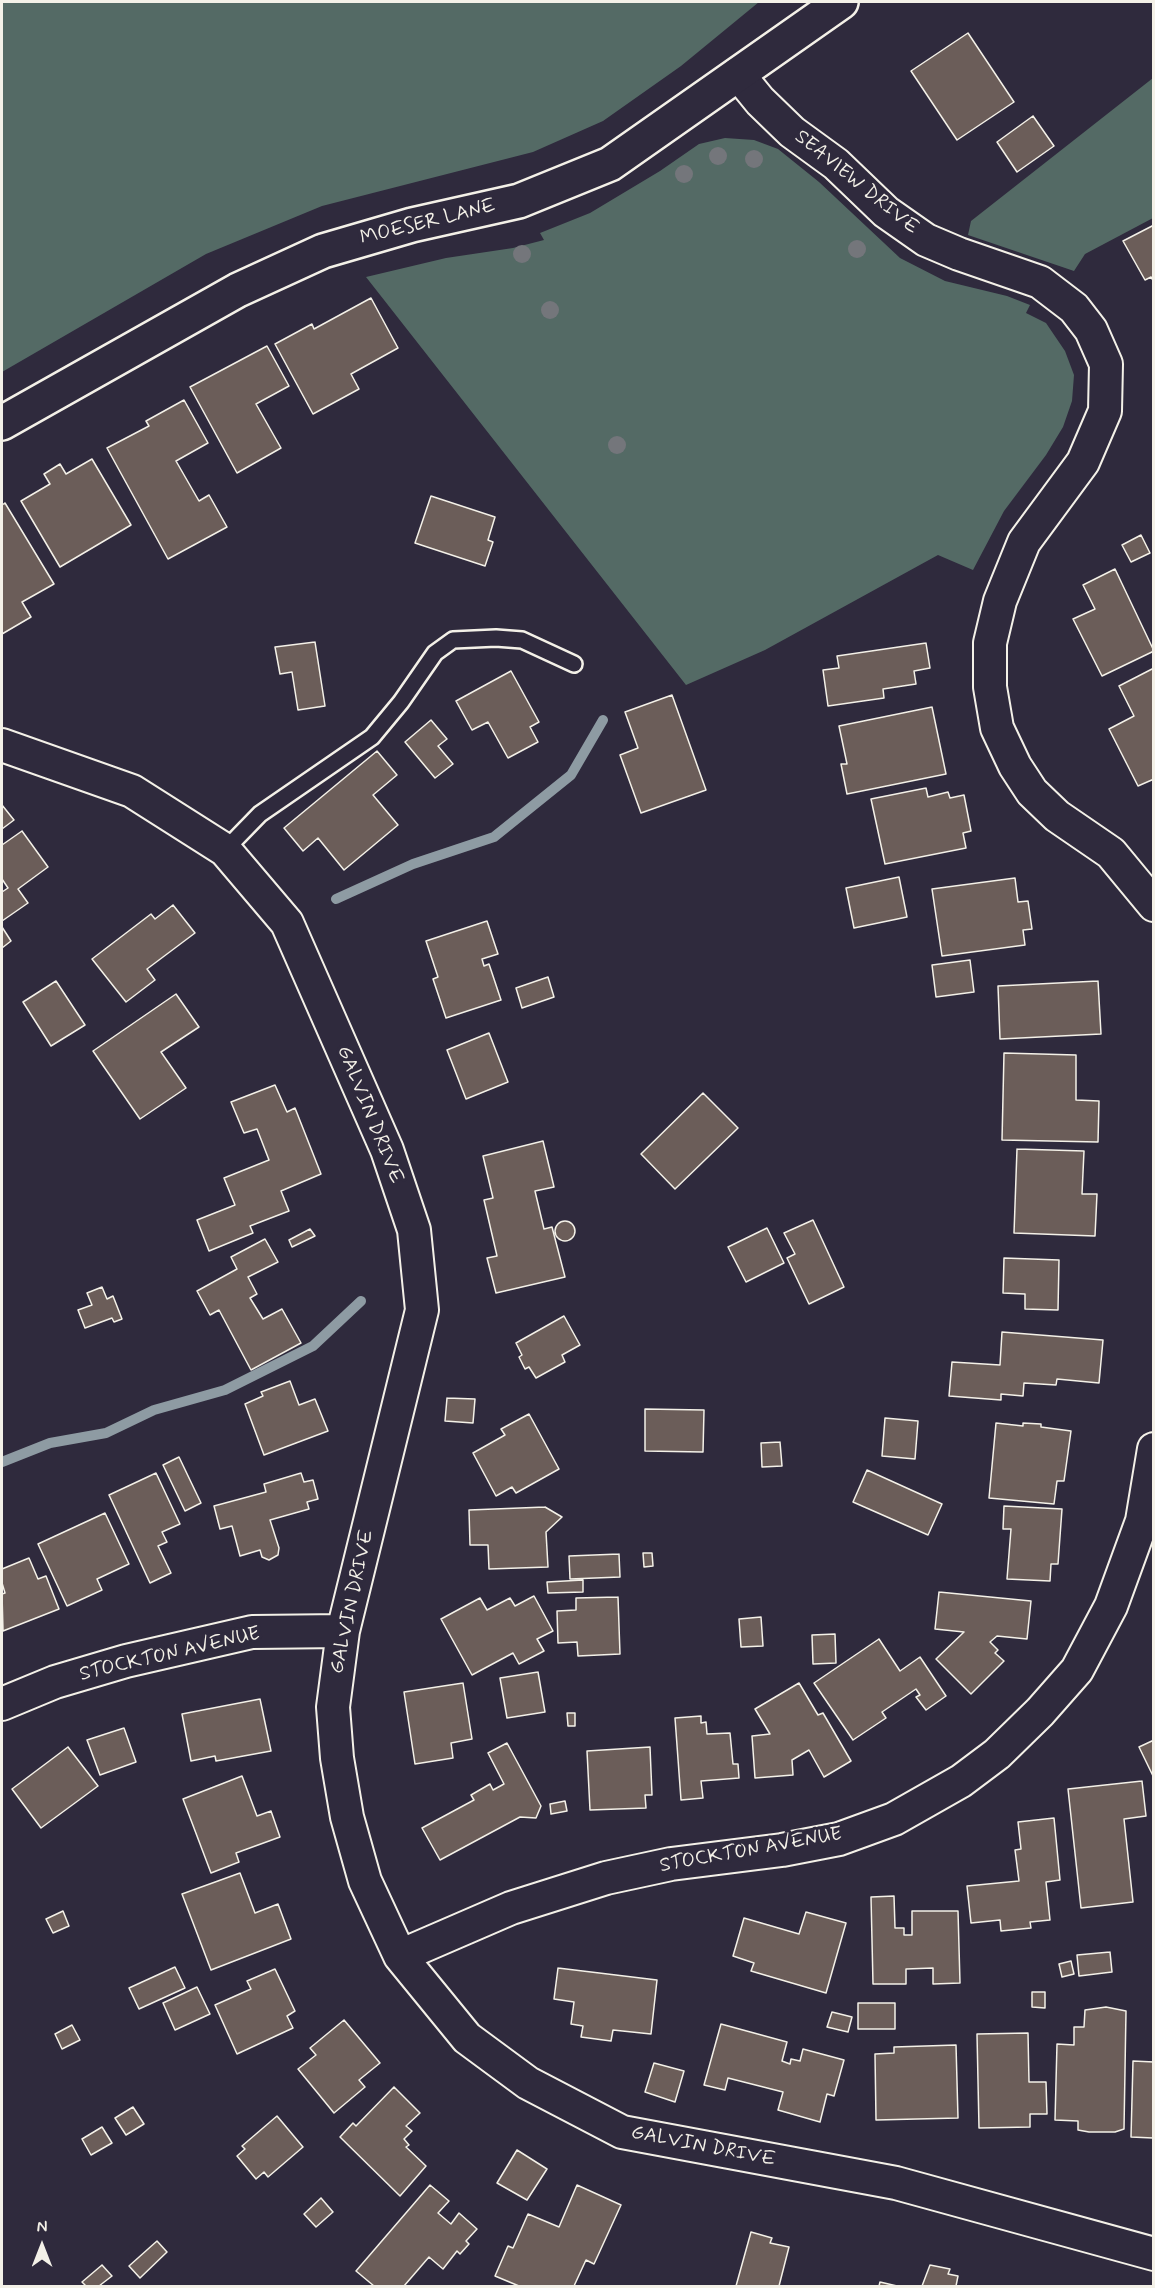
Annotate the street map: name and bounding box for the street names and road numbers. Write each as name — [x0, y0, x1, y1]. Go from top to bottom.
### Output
street label: SEAVIEW DRIVE — [789, 126, 923, 240]
street label: MOESER LANE — [358, 195, 498, 251]
street label: GALVIN DRIVE — [330, 1043, 408, 1187]
street label: GALVIN DRIVE — [326, 1528, 380, 1676]
street label: STOCKTON AVENUE — [77, 1623, 263, 1687]
street label: STOCKTON AVENUE — [658, 1823, 844, 1879]
street label: GALVIN DRIVE — [629, 2121, 777, 2173]

